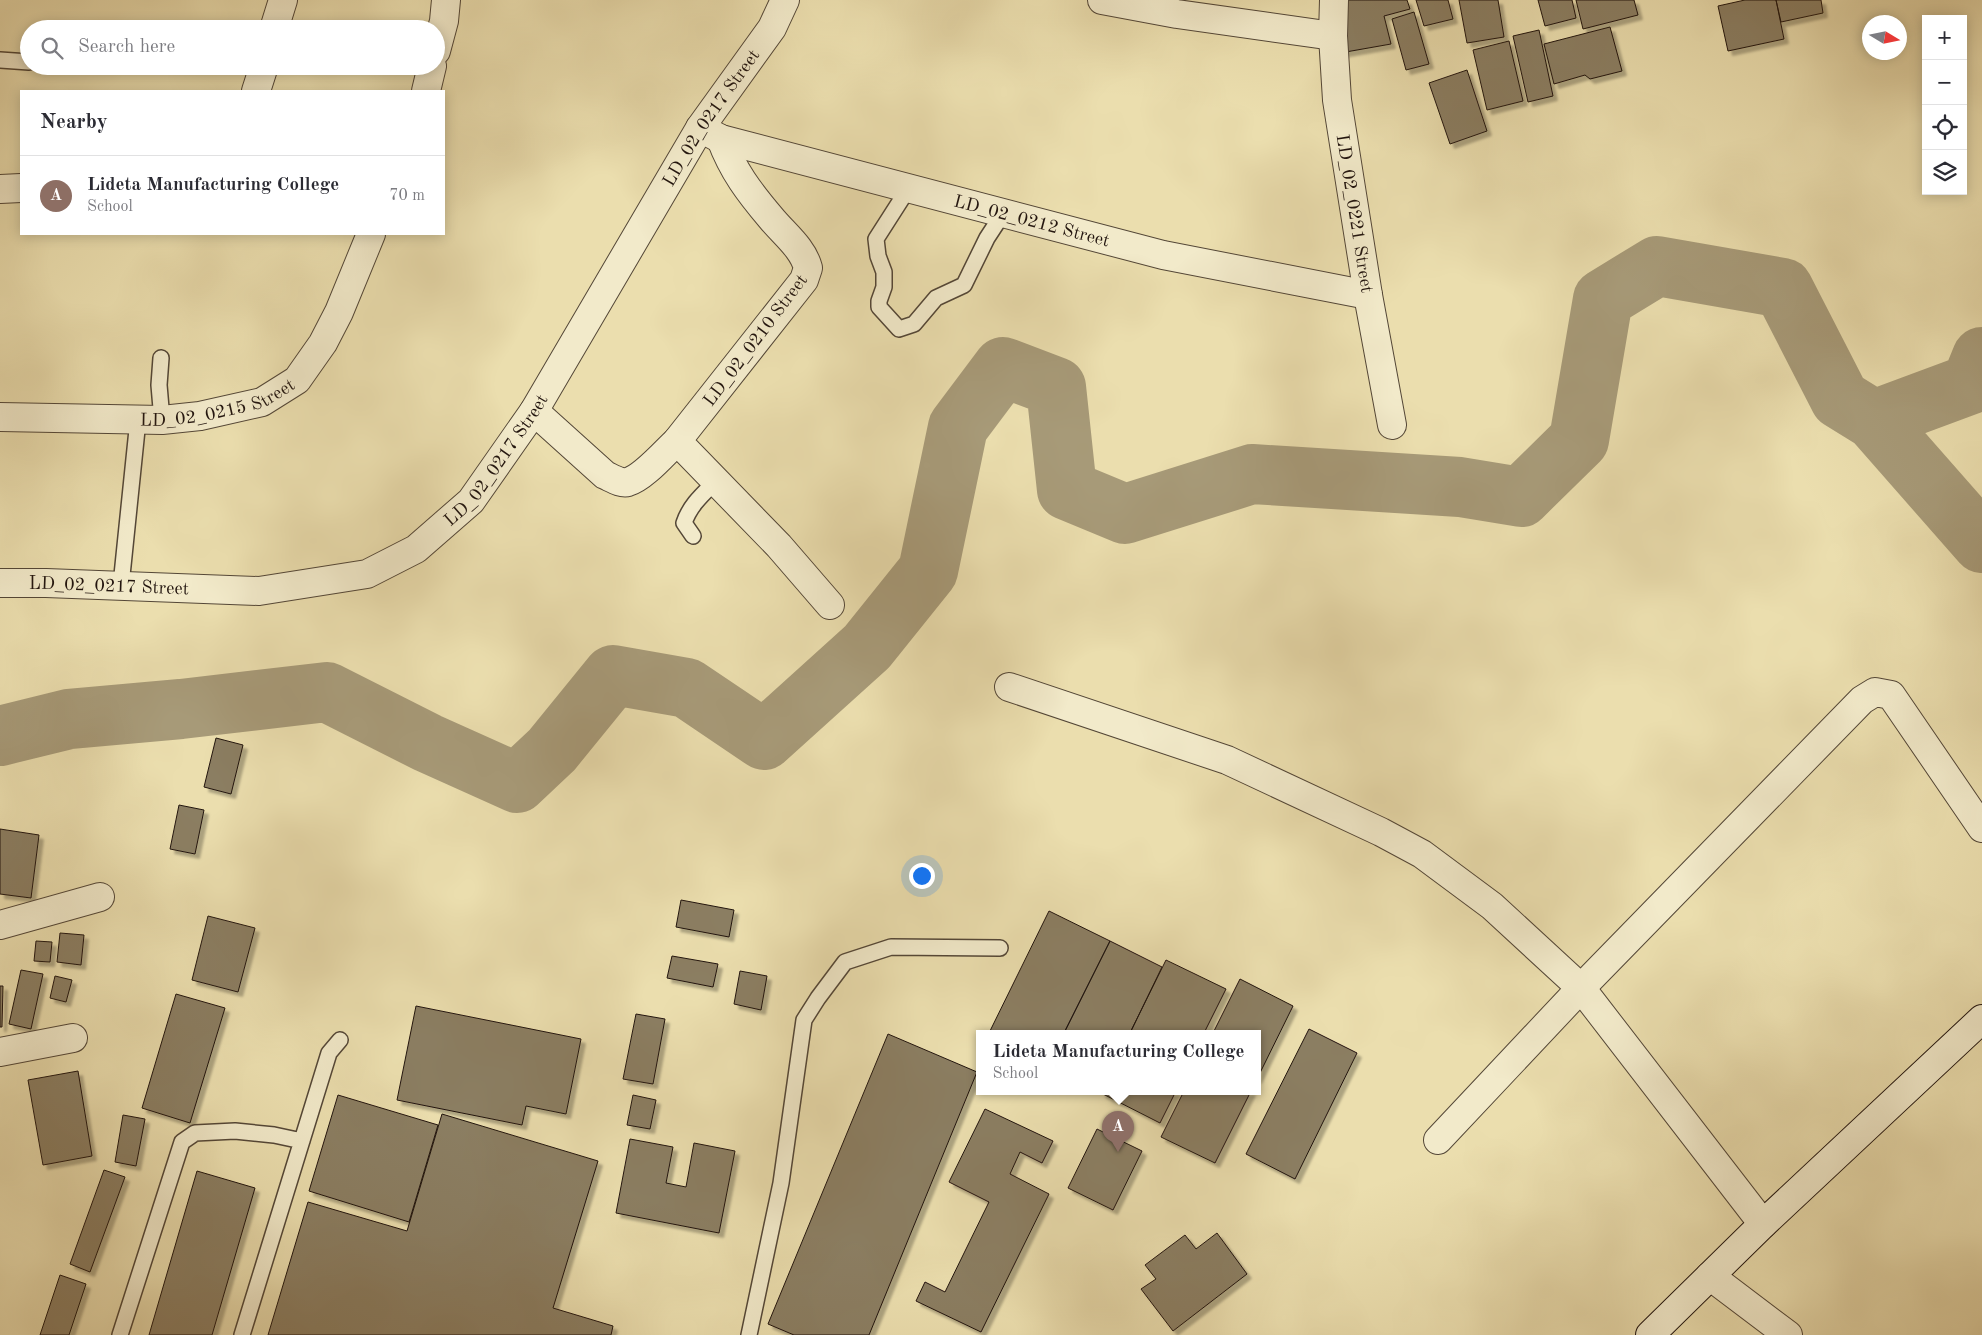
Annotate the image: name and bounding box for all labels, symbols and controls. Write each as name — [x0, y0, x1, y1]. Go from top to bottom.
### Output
north arrow — [1862, 15, 1907, 60]
map controls — [1922, 15, 1967, 195]
button: + — [1922, 15, 1967, 60]
search box — [20, 20, 445, 75]
icon: search — [38, 34, 66, 62]
text: Search here — [78, 38, 175, 57]
street label: LD_02_0217 Street — [660, 46, 763, 190]
button: − — [1922, 60, 1967, 105]
button: locate — [1922, 105, 1967, 150]
text: Nearby — [40, 112, 108, 133]
street label: LD_02_0221 Street — [1333, 133, 1376, 294]
button: layers — [1922, 150, 1967, 195]
text: Lideta Manufacturing College — [87, 176, 339, 195]
text: A — [50, 188, 62, 204]
text: 70 m — [389, 188, 425, 204]
street label: LD_02_0212 Street — [952, 192, 1111, 251]
text: School — [87, 199, 133, 215]
street label: LD_02_0210 Street — [700, 271, 811, 410]
street label: LD_02_0215 Street — [140, 376, 298, 430]
street label: LD_02_0217 Street — [441, 392, 552, 530]
street label: LD_02_0217 Street — [29, 575, 189, 598]
your location — [909, 863, 935, 889]
popup — [976, 1030, 1261, 1095]
text: Lideta Manufacturing College — [992, 1043, 1245, 1062]
text: School — [992, 1066, 1038, 1082]
pin: A — [1102, 1111, 1134, 1152]

